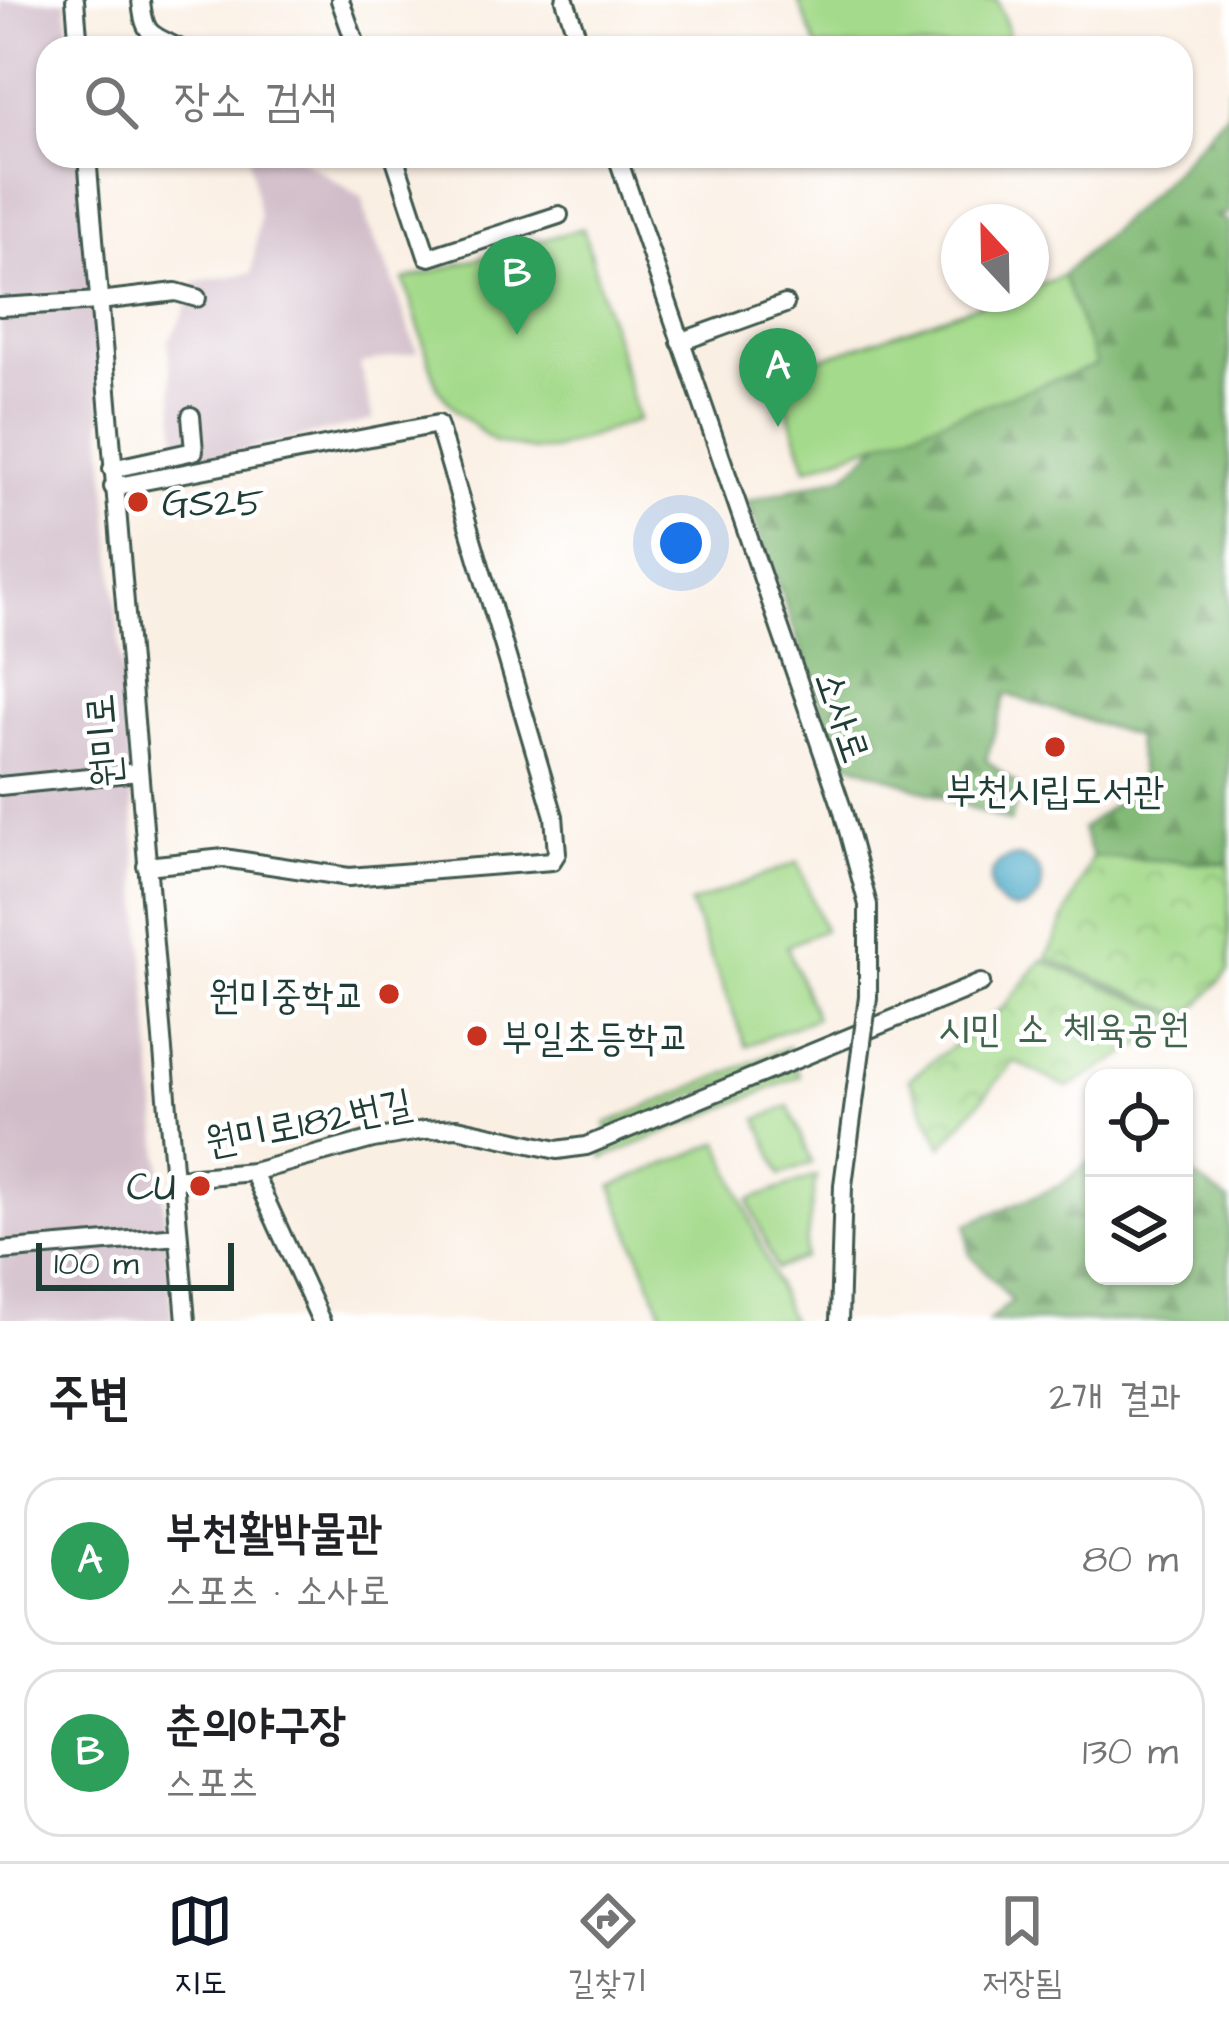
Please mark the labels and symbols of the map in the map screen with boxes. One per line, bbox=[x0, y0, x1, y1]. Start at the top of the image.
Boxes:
north arrow bbox=[941, 204, 1049, 312]
pin: B bbox=[478, 236, 556, 335]
pin: A bbox=[739, 328, 817, 427]
place label: GS25 bbox=[162, 478, 264, 532]
marker: GS25 bbox=[125, 489, 151, 515]
your location bbox=[651, 513, 711, 573]
street label: 소사로 bbox=[800, 664, 882, 770]
street label: 원미로 bbox=[74, 691, 136, 790]
marker: 부천시립도서관 bbox=[1042, 734, 1068, 760]
place label: 부천시립도서관 bbox=[945, 765, 1165, 819]
place label: 원미중학교 bbox=[208, 970, 365, 1024]
marker: 원미중학교 bbox=[376, 981, 402, 1007]
park label: 시민 소 체육공원 bbox=[939, 1003, 1189, 1057]
place label: 부일초등학교 bbox=[501, 1012, 689, 1066]
marker: 부일초등학교 bbox=[464, 1023, 490, 1049]
street label: 원미로182번길 bbox=[201, 1077, 417, 1170]
place label: CU bbox=[126, 1162, 176, 1216]
marker: CU bbox=[187, 1173, 213, 1199]
scale bar bbox=[36, 1237, 234, 1290]

